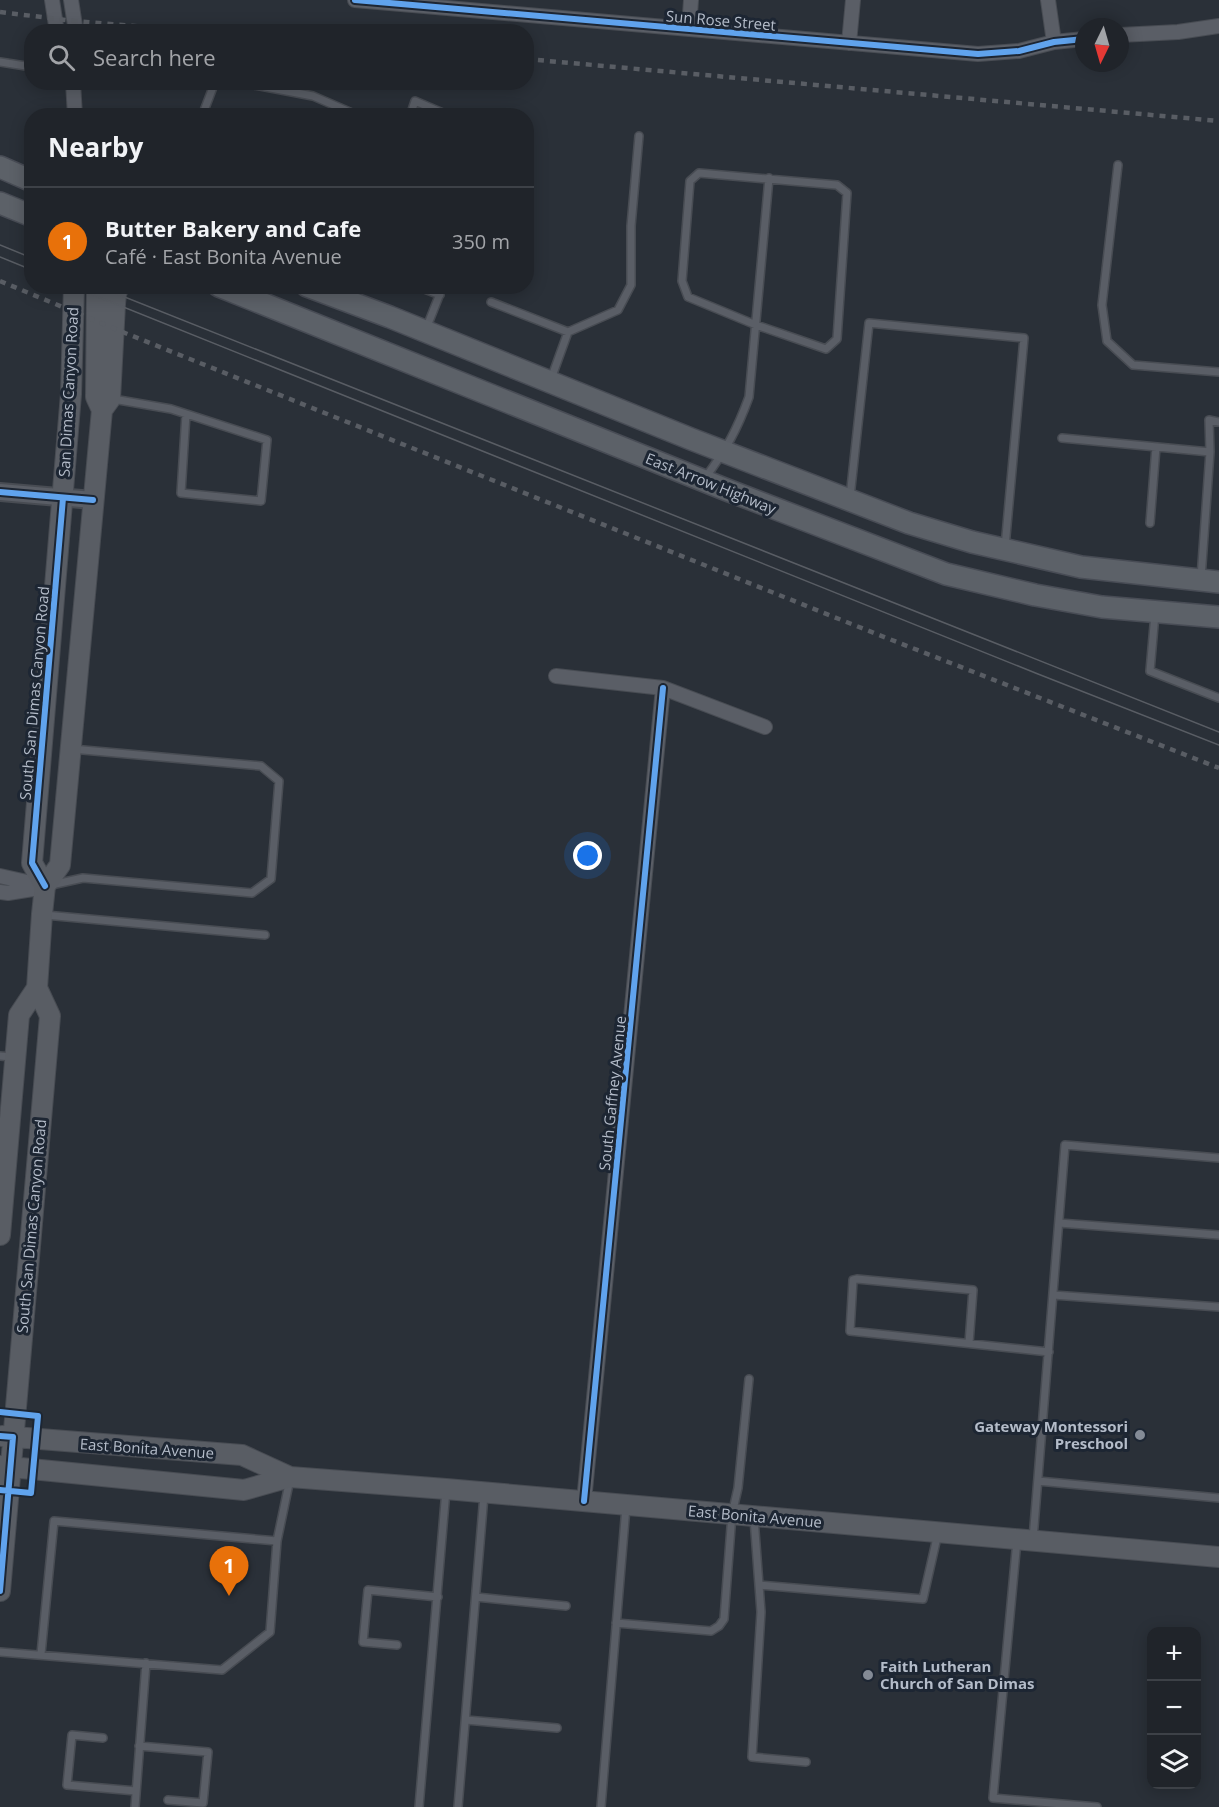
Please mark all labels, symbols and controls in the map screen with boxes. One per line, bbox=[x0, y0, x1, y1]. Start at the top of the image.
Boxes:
street label: Sun Rose Street bbox=[665, 5, 777, 35]
north arrow bbox=[1075, 18, 1129, 72]
search box bbox=[24, 24, 534, 90]
icon: search bbox=[45, 41, 78, 74]
text: Search here bbox=[93, 42, 216, 72]
text: Nearby bbox=[48, 129, 143, 165]
text: Butter Bakery and Cafe bbox=[105, 213, 361, 243]
text: 1 bbox=[62, 228, 73, 255]
text: 350 m bbox=[452, 228, 510, 255]
text: Café · East Bonita Avenue bbox=[105, 243, 342, 270]
street label: San Dimas Canyon Road bbox=[54, 307, 82, 477]
street label: East Arrow Highway bbox=[643, 448, 780, 518]
street label: South San Dimas Canyon Road bbox=[15, 585, 53, 801]
your location bbox=[573, 841, 602, 870]
street label: South Gaffney Avenue bbox=[594, 1015, 630, 1171]
street label: South San Dimas Canyon Road bbox=[12, 1118, 50, 1334]
place label: Gateway Montessori Preschool bbox=[974, 1416, 1128, 1453]
marker: Gateway Montessori Preschool bbox=[1133, 1428, 1147, 1442]
street label: East Bonita Avenue bbox=[79, 1433, 215, 1463]
street label: East Bonita Avenue bbox=[687, 1500, 823, 1532]
pin: 1 bbox=[210, 1546, 248, 1596]
map controls bbox=[1147, 1627, 1201, 1789]
button: + bbox=[1147, 1627, 1201, 1681]
place label: Faith Lutheran Church of San Dimas bbox=[880, 1656, 1035, 1693]
marker: Faith Lutheran Church of San Dimas bbox=[861, 1668, 875, 1682]
button: − bbox=[1147, 1681, 1201, 1735]
button: layers bbox=[1147, 1735, 1201, 1789]

